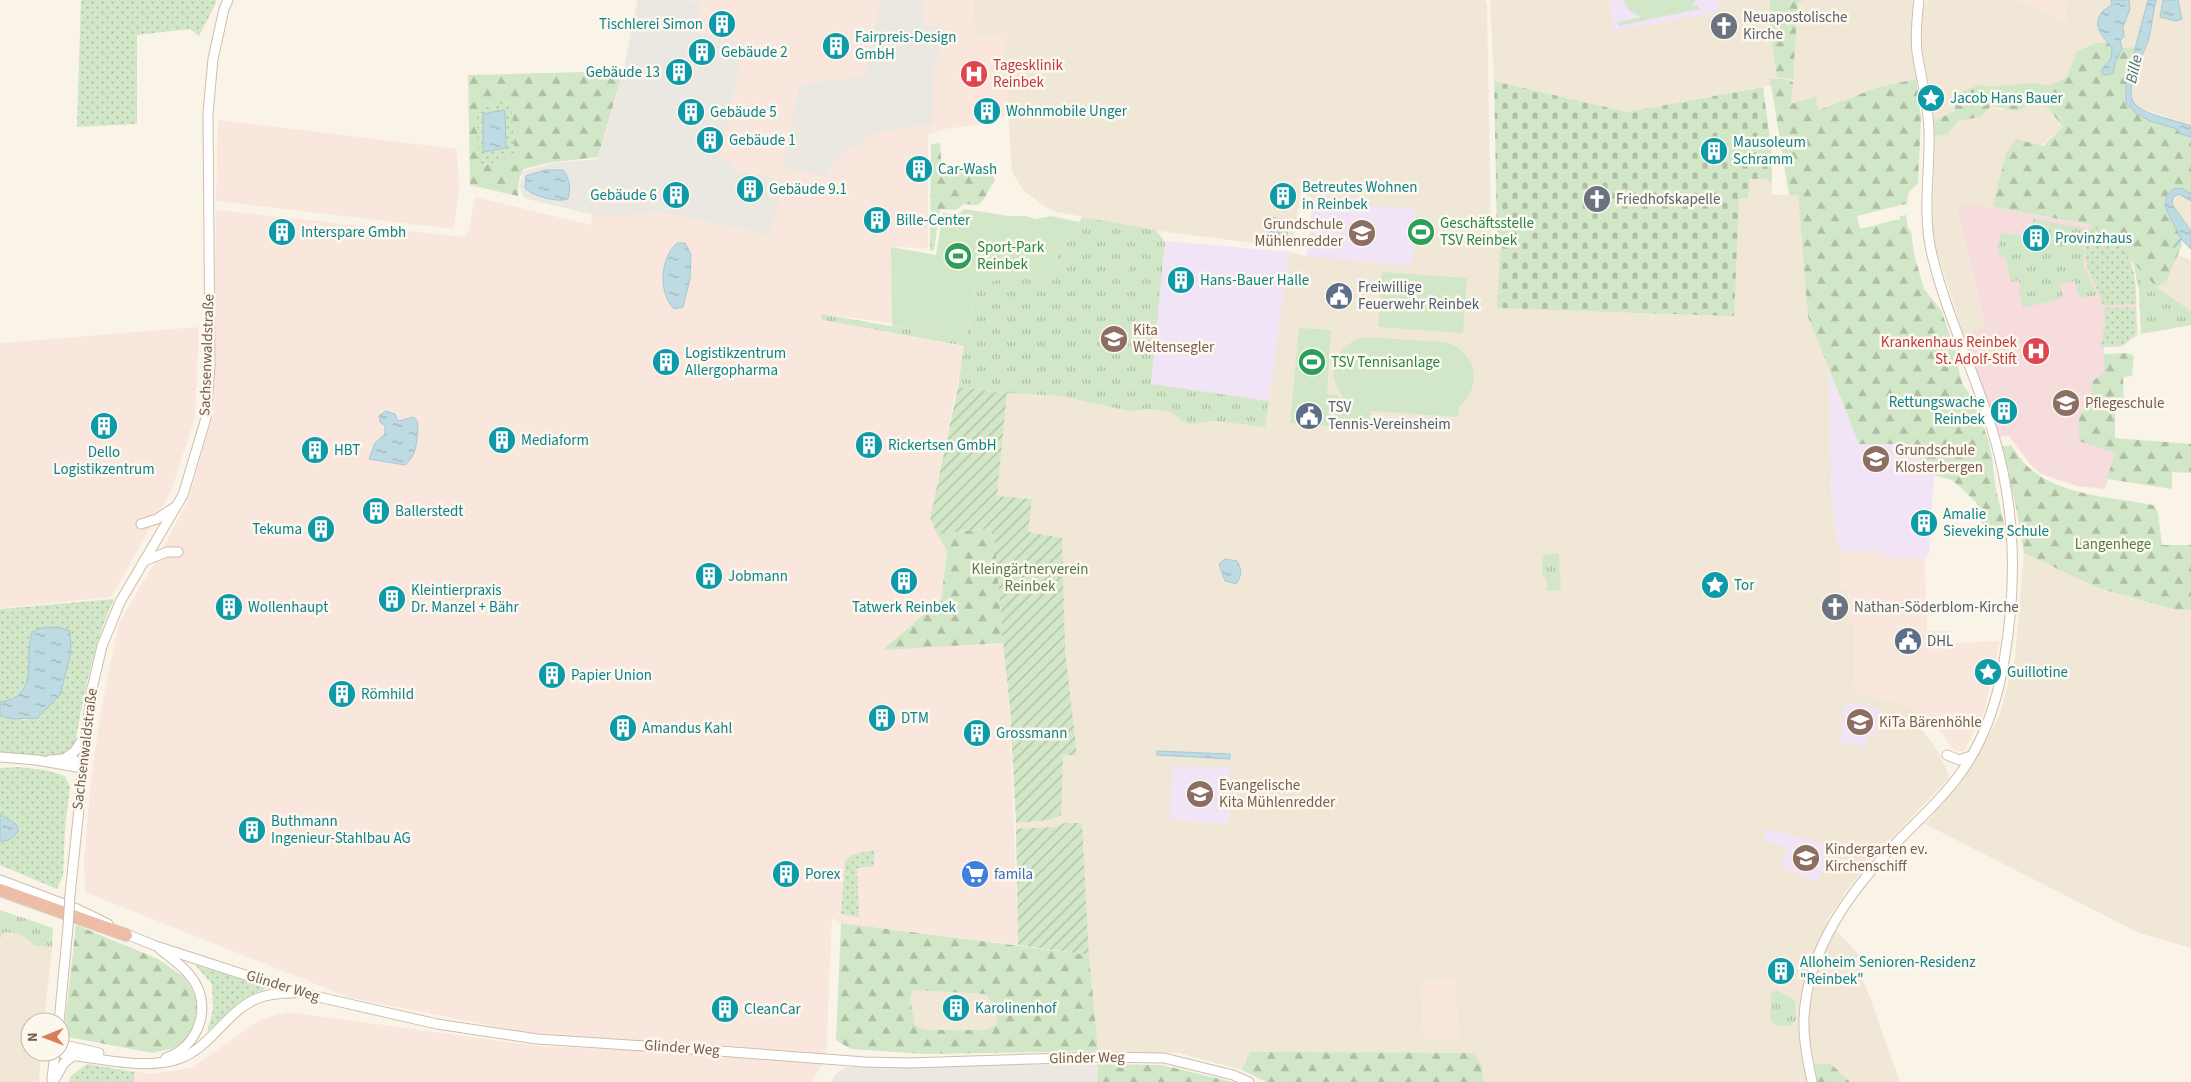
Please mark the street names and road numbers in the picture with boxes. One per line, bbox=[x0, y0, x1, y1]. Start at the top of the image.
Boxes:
street label: Sachsenwaldstraße bbox=[194, 293, 220, 417]
street label: Sachsenwaldstraße bbox=[67, 687, 103, 811]
street label: Glinder Weg bbox=[244, 965, 323, 1007]
street label: Glinder Weg bbox=[644, 1035, 721, 1061]
street label: Glinder Weg bbox=[1049, 1047, 1125, 1069]

